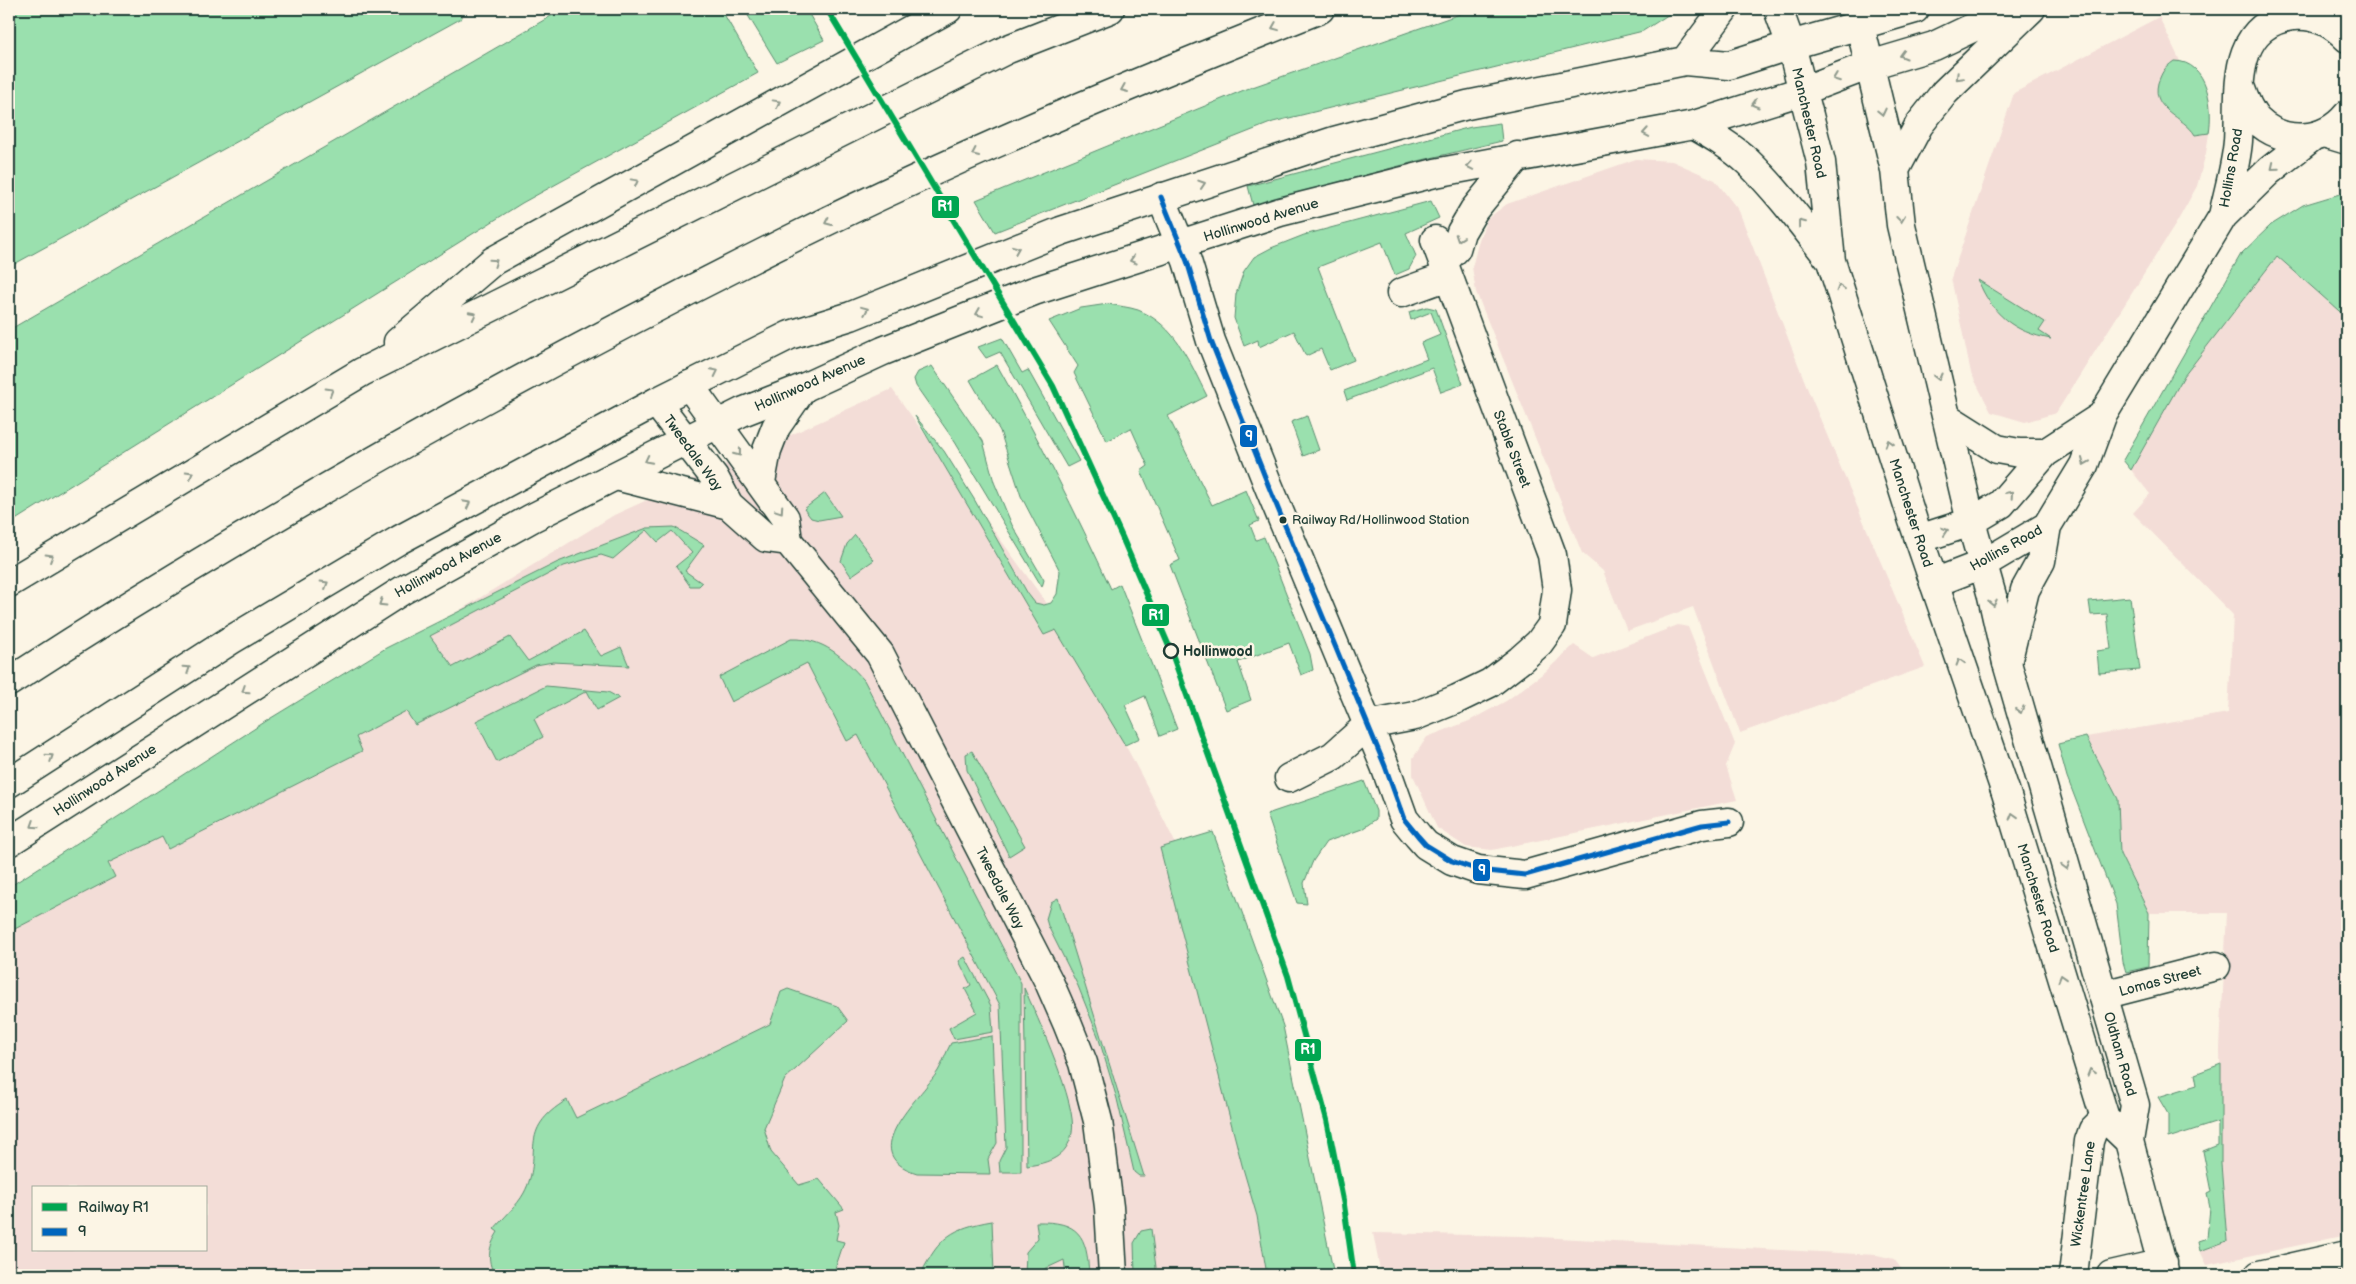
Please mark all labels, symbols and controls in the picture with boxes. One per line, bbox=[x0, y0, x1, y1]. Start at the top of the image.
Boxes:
one-way arrow bbox=[1271, 21, 1279, 31]
one-way arrow bbox=[1899, 50, 1907, 60]
street label: Manchester Road bbox=[1788, 66, 1830, 180]
one-way arrow bbox=[1956, 71, 1965, 80]
one-way arrow bbox=[1832, 72, 1841, 82]
one-way arrow bbox=[1120, 82, 1129, 93]
one-way arrow bbox=[1751, 98, 1760, 108]
one-way arrow bbox=[772, 100, 781, 110]
one-way arrow bbox=[1876, 108, 1886, 116]
street label: Hollins Road bbox=[2216, 127, 2246, 209]
one-way arrow bbox=[1642, 128, 1651, 138]
one-way arrow bbox=[971, 147, 980, 158]
one-way arrow bbox=[1466, 160, 1475, 170]
one-way arrow bbox=[2270, 162, 2279, 171]
one-way arrow bbox=[630, 178, 639, 188]
one-way arrow bbox=[1197, 179, 1206, 189]
street label: Hollinwood Avenue bbox=[1201, 194, 1321, 246]
line badge: R1 bbox=[931, 195, 960, 219]
text: R1 bbox=[937, 198, 953, 215]
one-way arrow bbox=[824, 215, 833, 226]
one-way arrow bbox=[1895, 215, 1906, 223]
one-way arrow bbox=[1798, 220, 1806, 229]
one-way arrow bbox=[1455, 233, 1465, 242]
one-way arrow bbox=[1011, 245, 1020, 255]
one-way arrow bbox=[1129, 255, 1138, 265]
one-way arrow bbox=[488, 259, 497, 268]
one-way arrow bbox=[1836, 284, 1846, 292]
one-way arrow bbox=[860, 306, 869, 317]
one-way arrow bbox=[975, 307, 984, 317]
one-way arrow bbox=[468, 311, 477, 321]
street label: Hollinwood Avenue bbox=[752, 351, 868, 415]
one-way arrow bbox=[710, 368, 719, 378]
one-way arrow bbox=[1932, 372, 1943, 381]
one-way arrow bbox=[324, 387, 333, 397]
street label: Stable Street bbox=[1489, 408, 1535, 491]
street label: Tweedale Way bbox=[660, 412, 727, 495]
line badge: 9 bbox=[1239, 424, 1258, 448]
text: 9 bbox=[1245, 428, 1253, 445]
one-way arrow bbox=[1884, 439, 1894, 447]
one-way arrow bbox=[732, 447, 741, 457]
one-way arrow bbox=[644, 454, 653, 464]
street label: Manchester Road bbox=[1885, 457, 1937, 569]
one-way arrow bbox=[2080, 457, 2091, 466]
one-way arrow bbox=[185, 471, 194, 481]
one-way arrow bbox=[2004, 490, 2013, 499]
one-way arrow bbox=[461, 500, 470, 510]
one-way arrow bbox=[774, 504, 783, 513]
place label: Railway Rd/Hollinwood Station bbox=[1292, 512, 1469, 528]
marker: Railway Rd/Hollinwood Station bbox=[1278, 515, 1288, 525]
street label: Hollins Road bbox=[1967, 521, 2045, 575]
one-way arrow bbox=[1940, 526, 1949, 536]
street label: Hollinwood Avenue bbox=[392, 529, 504, 601]
one-way arrow bbox=[45, 554, 54, 564]
one-way arrow bbox=[320, 581, 329, 591]
one-way arrow bbox=[378, 597, 387, 607]
one-way arrow bbox=[1987, 598, 1998, 607]
line badge: R1 bbox=[1141, 603, 1170, 627]
text: R1 bbox=[1148, 607, 1164, 624]
marker: Hollinwood bbox=[1163, 643, 1179, 659]
place label: Hollinwood bbox=[1183, 643, 1253, 660]
one-way arrow bbox=[1956, 658, 1966, 667]
one-way arrow bbox=[181, 666, 190, 675]
one-way arrow bbox=[241, 684, 250, 694]
one-way arrow bbox=[2015, 706, 2025, 714]
street label: Hollinwood Avenue bbox=[50, 740, 160, 820]
one-way arrow bbox=[44, 753, 53, 763]
one-way arrow bbox=[2008, 812, 2018, 820]
one-way arrow bbox=[31, 819, 40, 829]
street label: Manchester Road bbox=[2013, 841, 2063, 955]
street label: Tweedale Way bbox=[972, 844, 1028, 932]
line badge: 9 bbox=[1472, 858, 1491, 882]
text: 9 bbox=[1478, 862, 1486, 879]
one-way arrow bbox=[2060, 862, 2070, 870]
street label: Lomas Street bbox=[2117, 962, 2203, 1000]
one-way arrow bbox=[2058, 975, 2068, 983]
street label: Oldham Road bbox=[2100, 1010, 2140, 1098]
line badge: R1 bbox=[1294, 1038, 1322, 1062]
text: R1 bbox=[1300, 1041, 1316, 1058]
one-way arrow bbox=[2086, 1068, 2096, 1076]
street label: Wickentree Lane bbox=[2067, 1140, 2099, 1248]
legend bbox=[32, 1186, 208, 1252]
text: Railway R1 bbox=[78, 1198, 149, 1217]
text: 9 bbox=[78, 1222, 87, 1241]

